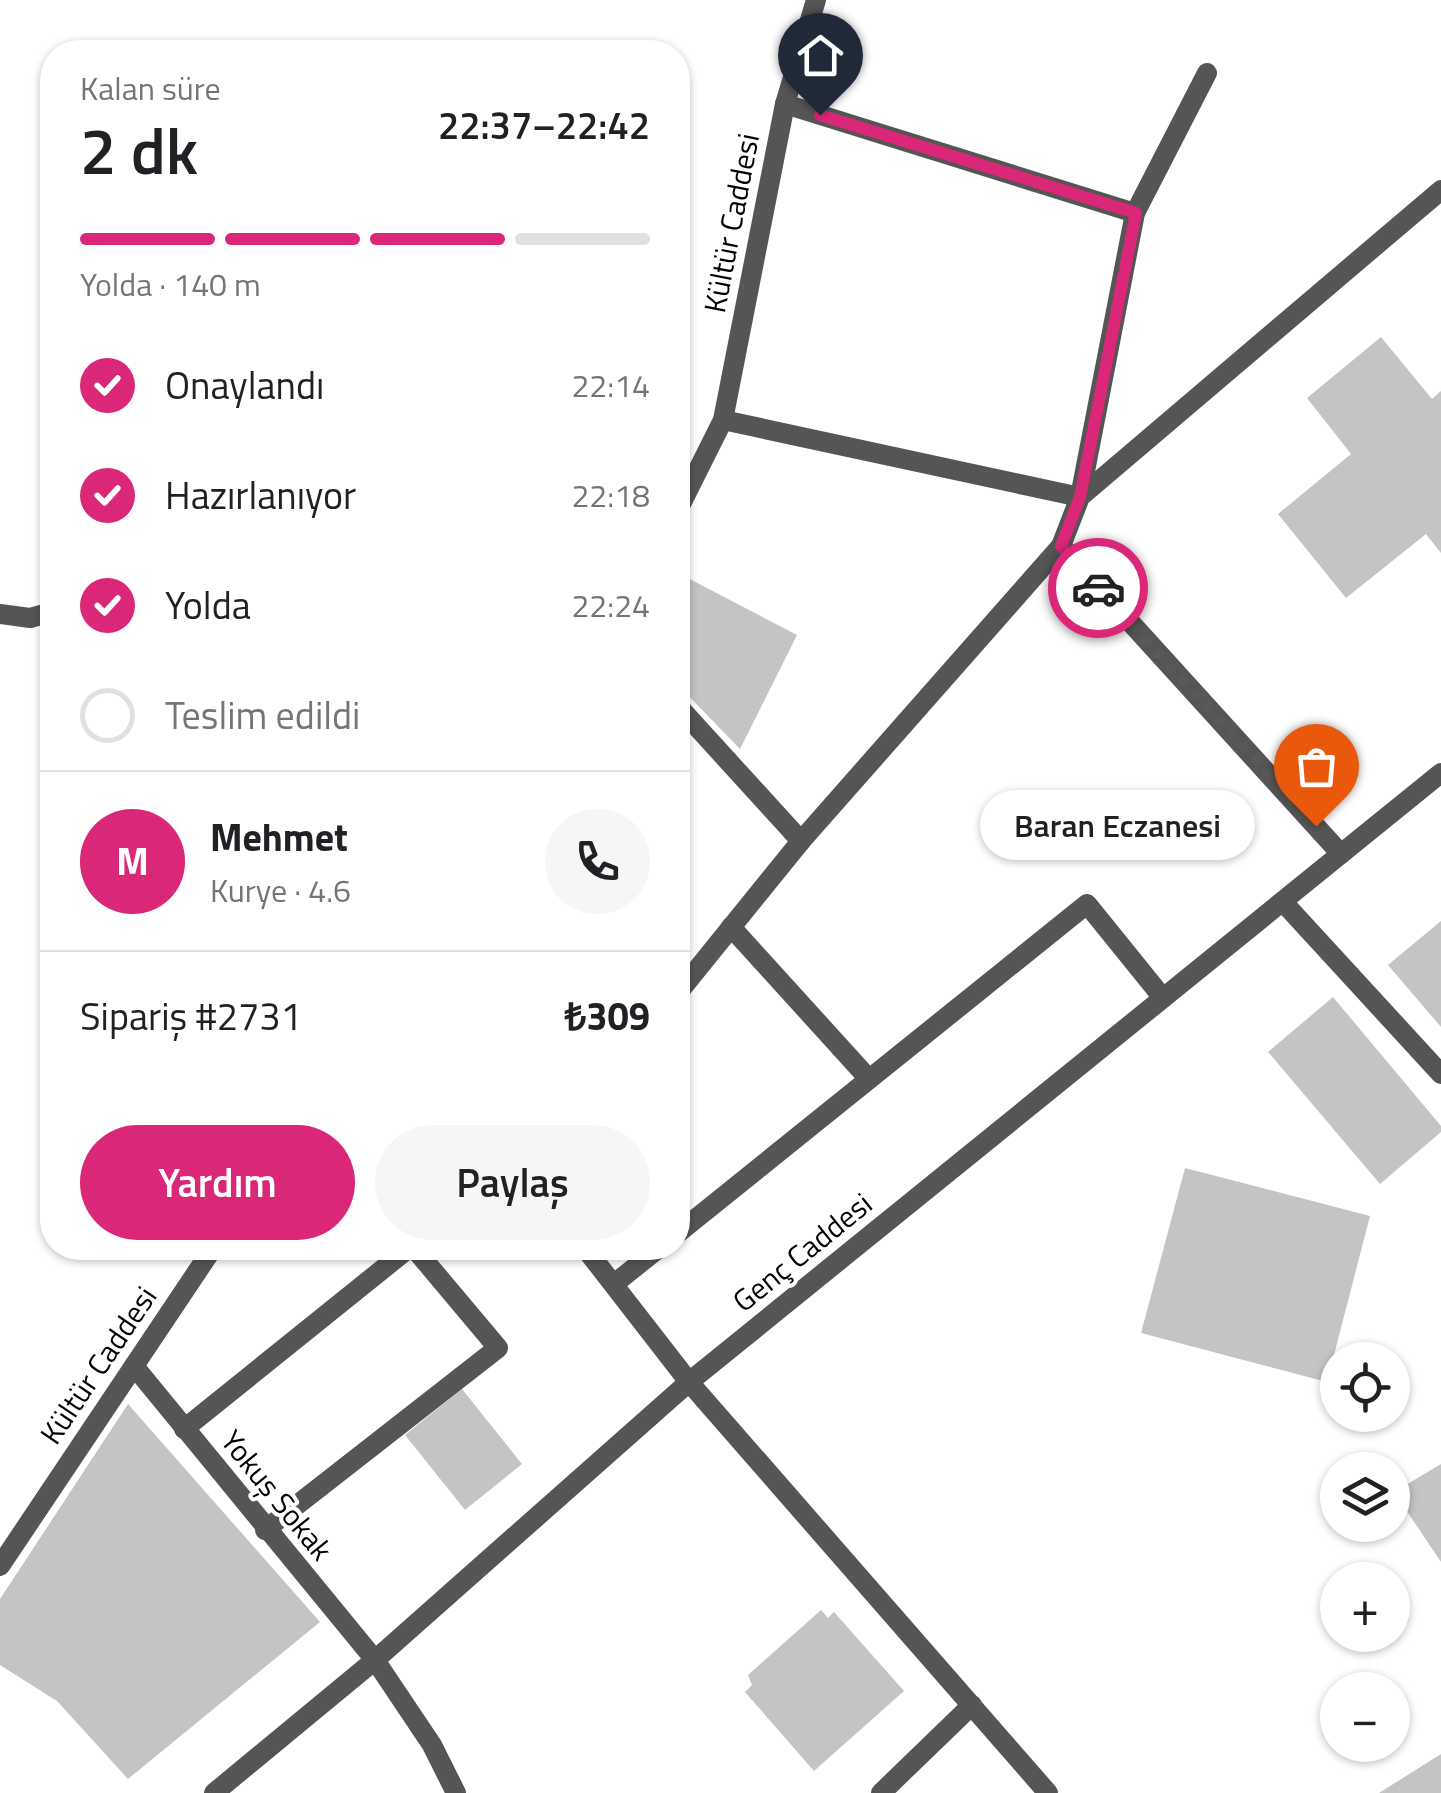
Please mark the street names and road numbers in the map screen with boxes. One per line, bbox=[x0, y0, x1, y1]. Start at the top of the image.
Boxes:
street label: Kültür Caddesi bbox=[691, 129, 771, 317]
street label: Genç Caddesi bbox=[722, 1181, 882, 1323]
street label: Kültür Caddesi bbox=[28, 1277, 168, 1453]
street label: Yokuş Sokak bbox=[210, 1420, 344, 1570]

